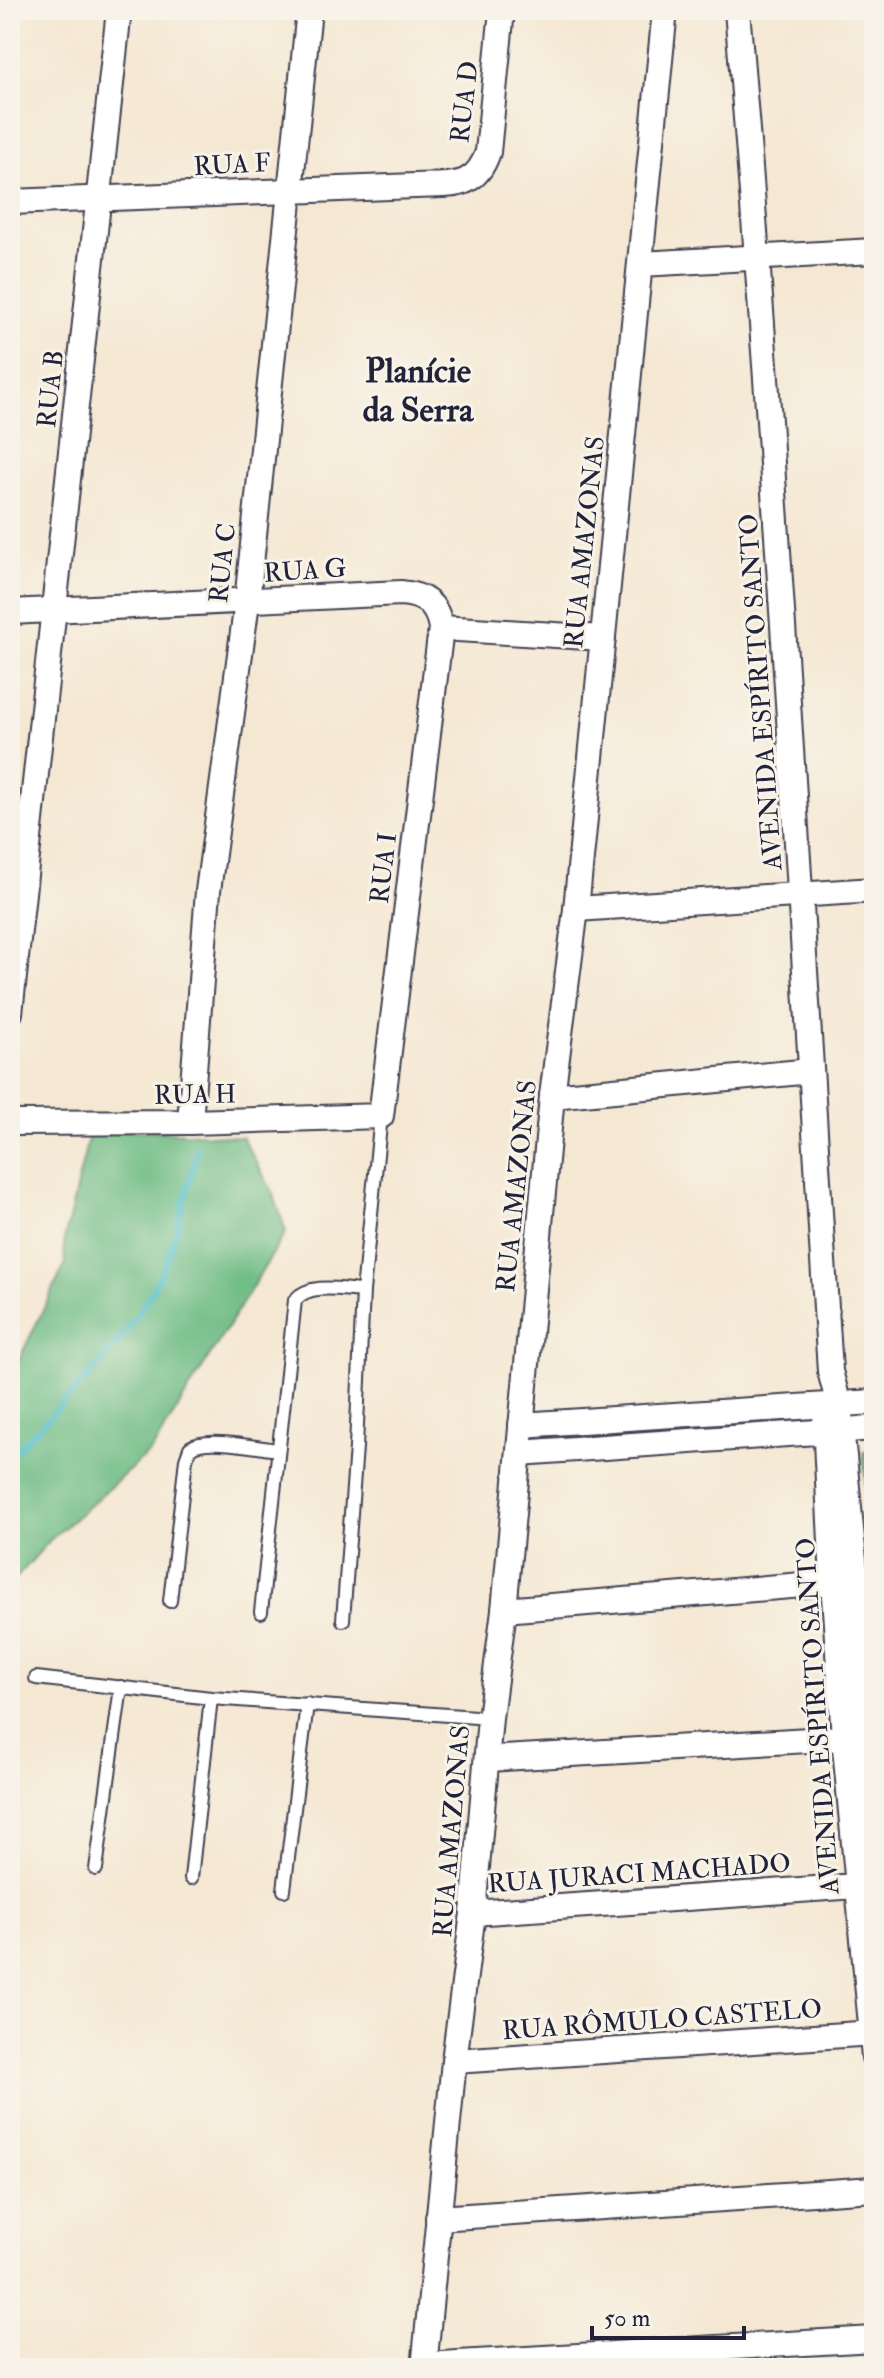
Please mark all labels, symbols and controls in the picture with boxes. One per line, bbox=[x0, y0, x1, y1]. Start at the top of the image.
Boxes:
street label: RUA D bbox=[444, 59, 486, 145]
street label: RUA F bbox=[193, 147, 271, 183]
street label: RUA B bbox=[31, 349, 71, 430]
district label: Planície da Serra bbox=[363, 350, 474, 432]
street label: RUA AMAZONAS bbox=[558, 434, 612, 650]
street label: AVENIDA ESPÍRITO SANTO bbox=[731, 513, 789, 872]
street label: RUA C bbox=[203, 522, 243, 605]
street label: RUA G bbox=[263, 552, 348, 590]
street label: RUA I bbox=[364, 831, 404, 906]
street label: RUA H bbox=[154, 1078, 236, 1112]
street label: RUA AMAZONAS bbox=[490, 1078, 544, 1294]
street label: AVENIDA ESPÍRITO SANTO bbox=[788, 1537, 846, 1896]
street label: RUA AMAZONAS bbox=[427, 1724, 477, 1939]
street label: RUA JURACI MACHADO bbox=[486, 1847, 792, 1901]
street label: RUA RÔMULO CASTELO bbox=[501, 1991, 823, 2047]
scale bar bbox=[592, 2290, 744, 2340]
text: 50 m bbox=[604, 2303, 651, 2334]

